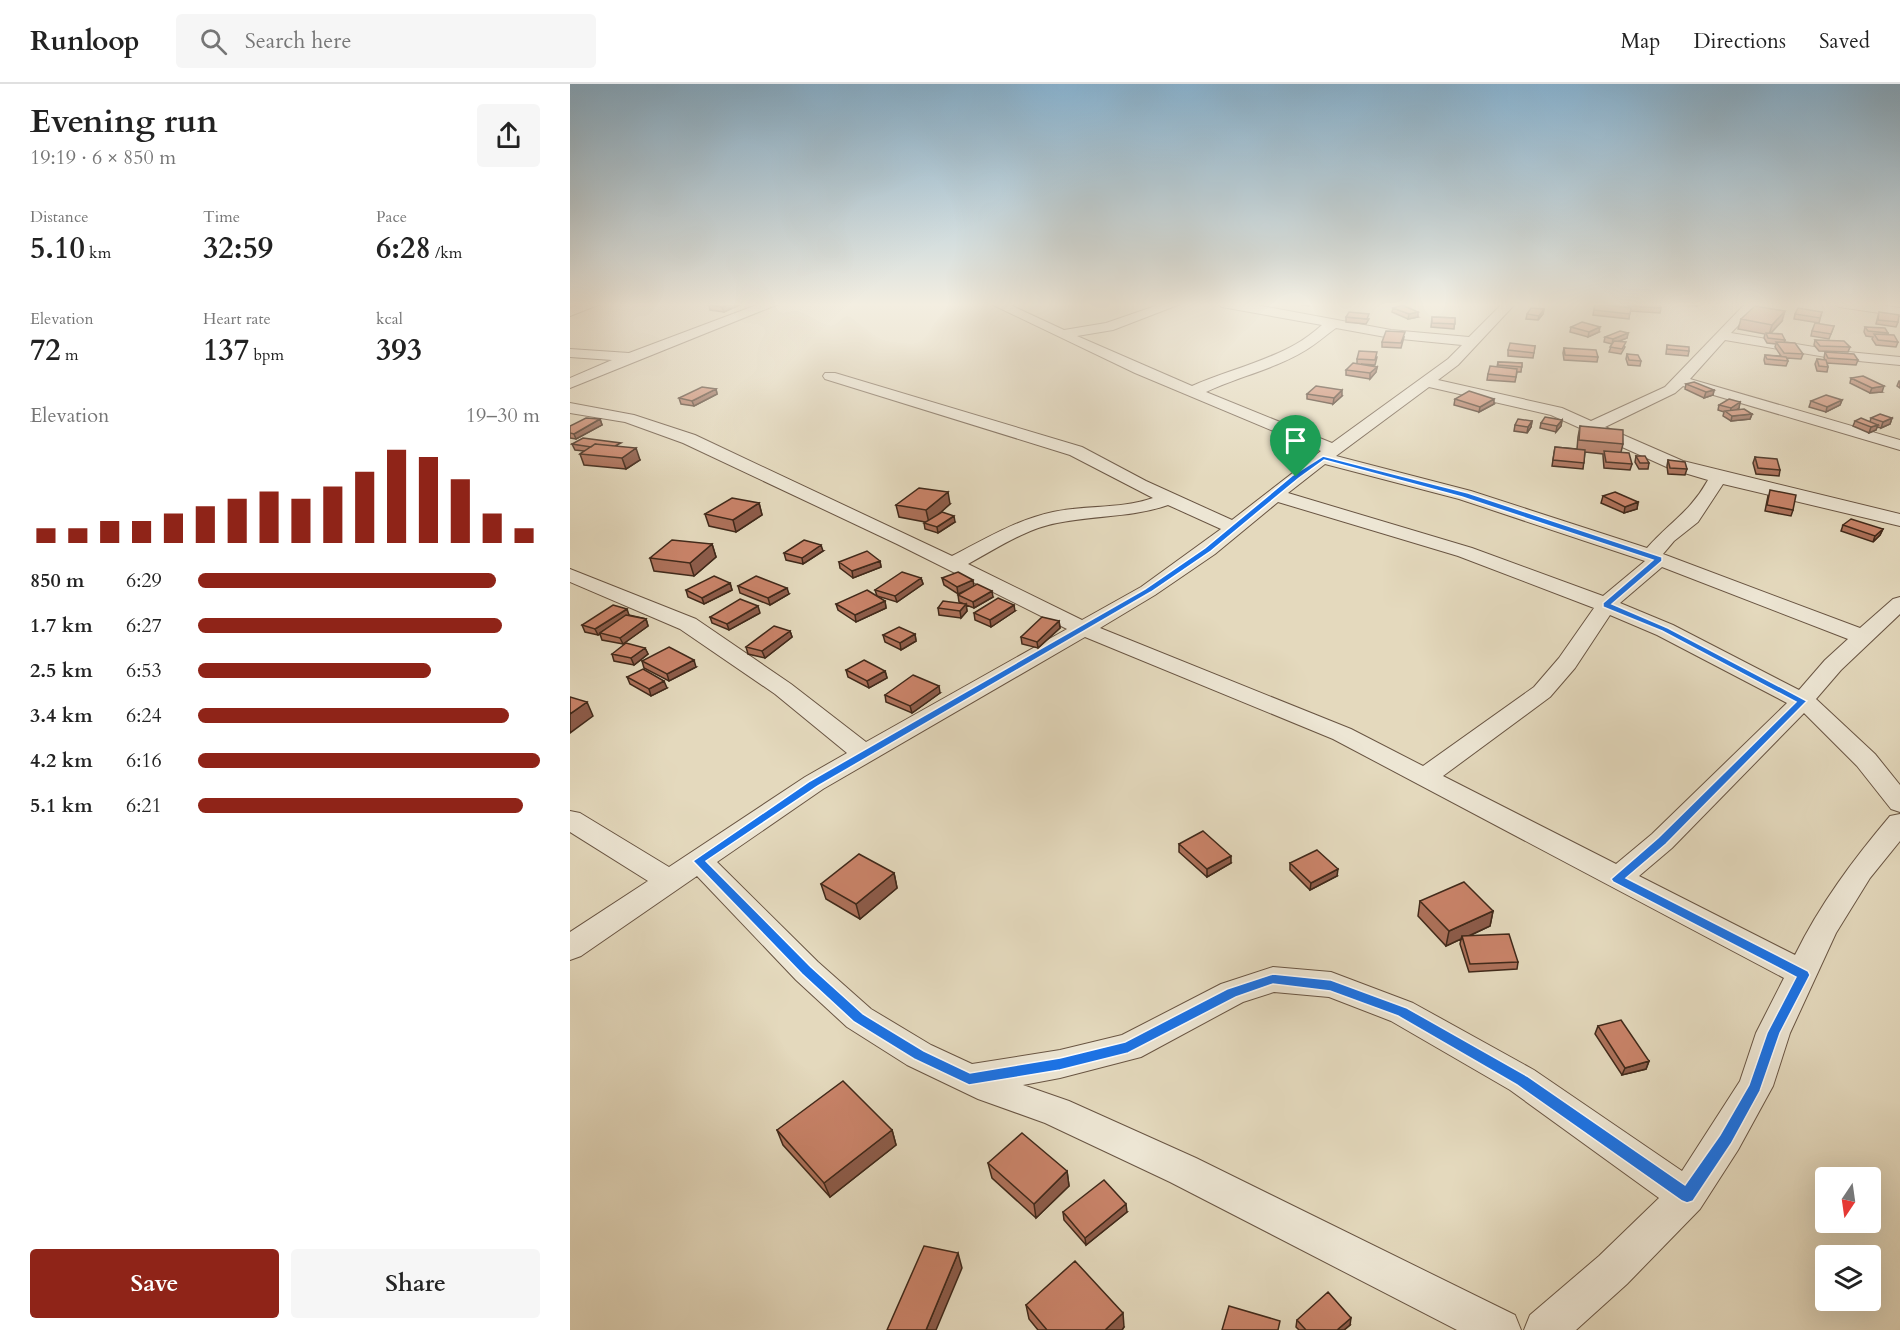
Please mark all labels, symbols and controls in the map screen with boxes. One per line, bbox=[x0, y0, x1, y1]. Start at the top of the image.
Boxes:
search box bbox=[176, 14, 596, 68]
text: Runloop bbox=[30, 22, 140, 60]
icon: search bbox=[197, 25, 230, 58]
text: Search here bbox=[245, 26, 351, 56]
text: Map bbox=[1620, 27, 1660, 56]
text: Directions bbox=[1693, 27, 1786, 56]
text: Saved bbox=[1819, 27, 1870, 56]
text: Evening run bbox=[30, 99, 218, 144]
button: share bbox=[477, 104, 540, 167]
text: 19:19 · 6 × 850 m bbox=[30, 144, 176, 171]
text: Distance bbox=[30, 206, 88, 228]
text: Time bbox=[203, 206, 240, 228]
text: Pace bbox=[376, 206, 407, 228]
text: 5.10 bbox=[30, 228, 85, 269]
text: 32:59 bbox=[203, 228, 273, 269]
text: 6:28 bbox=[376, 228, 431, 269]
text: km bbox=[85, 242, 111, 264]
text: /km bbox=[431, 242, 462, 264]
text: Elevation bbox=[30, 308, 94, 330]
text: Heart rate bbox=[203, 308, 271, 330]
text: kcal bbox=[376, 308, 403, 330]
text: 72 bbox=[30, 330, 61, 371]
text: 137 bbox=[203, 330, 249, 371]
text: 393 bbox=[376, 330, 422, 371]
text: m bbox=[61, 344, 79, 366]
text: bpm bbox=[249, 344, 284, 366]
text: Elevation bbox=[30, 402, 109, 429]
text: 19–30 m bbox=[466, 402, 540, 429]
pin bbox=[1270, 415, 1321, 477]
icon: arrive bbox=[1279, 424, 1312, 457]
text: 850 m bbox=[30, 567, 85, 594]
text: 6:29 bbox=[126, 567, 162, 594]
text: 1.7 km bbox=[30, 612, 93, 639]
text: 6:27 bbox=[126, 612, 162, 639]
text: 2.5 km bbox=[30, 657, 93, 684]
text: 6:53 bbox=[126, 657, 162, 684]
text: 3.4 km bbox=[30, 702, 93, 729]
text: 6:24 bbox=[126, 702, 162, 729]
text: 4.2 km bbox=[30, 747, 93, 774]
text: 6:16 bbox=[126, 747, 162, 774]
text: 5.1 km bbox=[30, 792, 93, 819]
text: 6:21 bbox=[126, 792, 162, 819]
north arrow bbox=[1815, 1167, 1881, 1233]
map controls bbox=[1815, 1167, 1881, 1311]
button: layers bbox=[1815, 1245, 1881, 1311]
button: Save bbox=[30, 1249, 279, 1318]
button: Share bbox=[291, 1249, 540, 1318]

